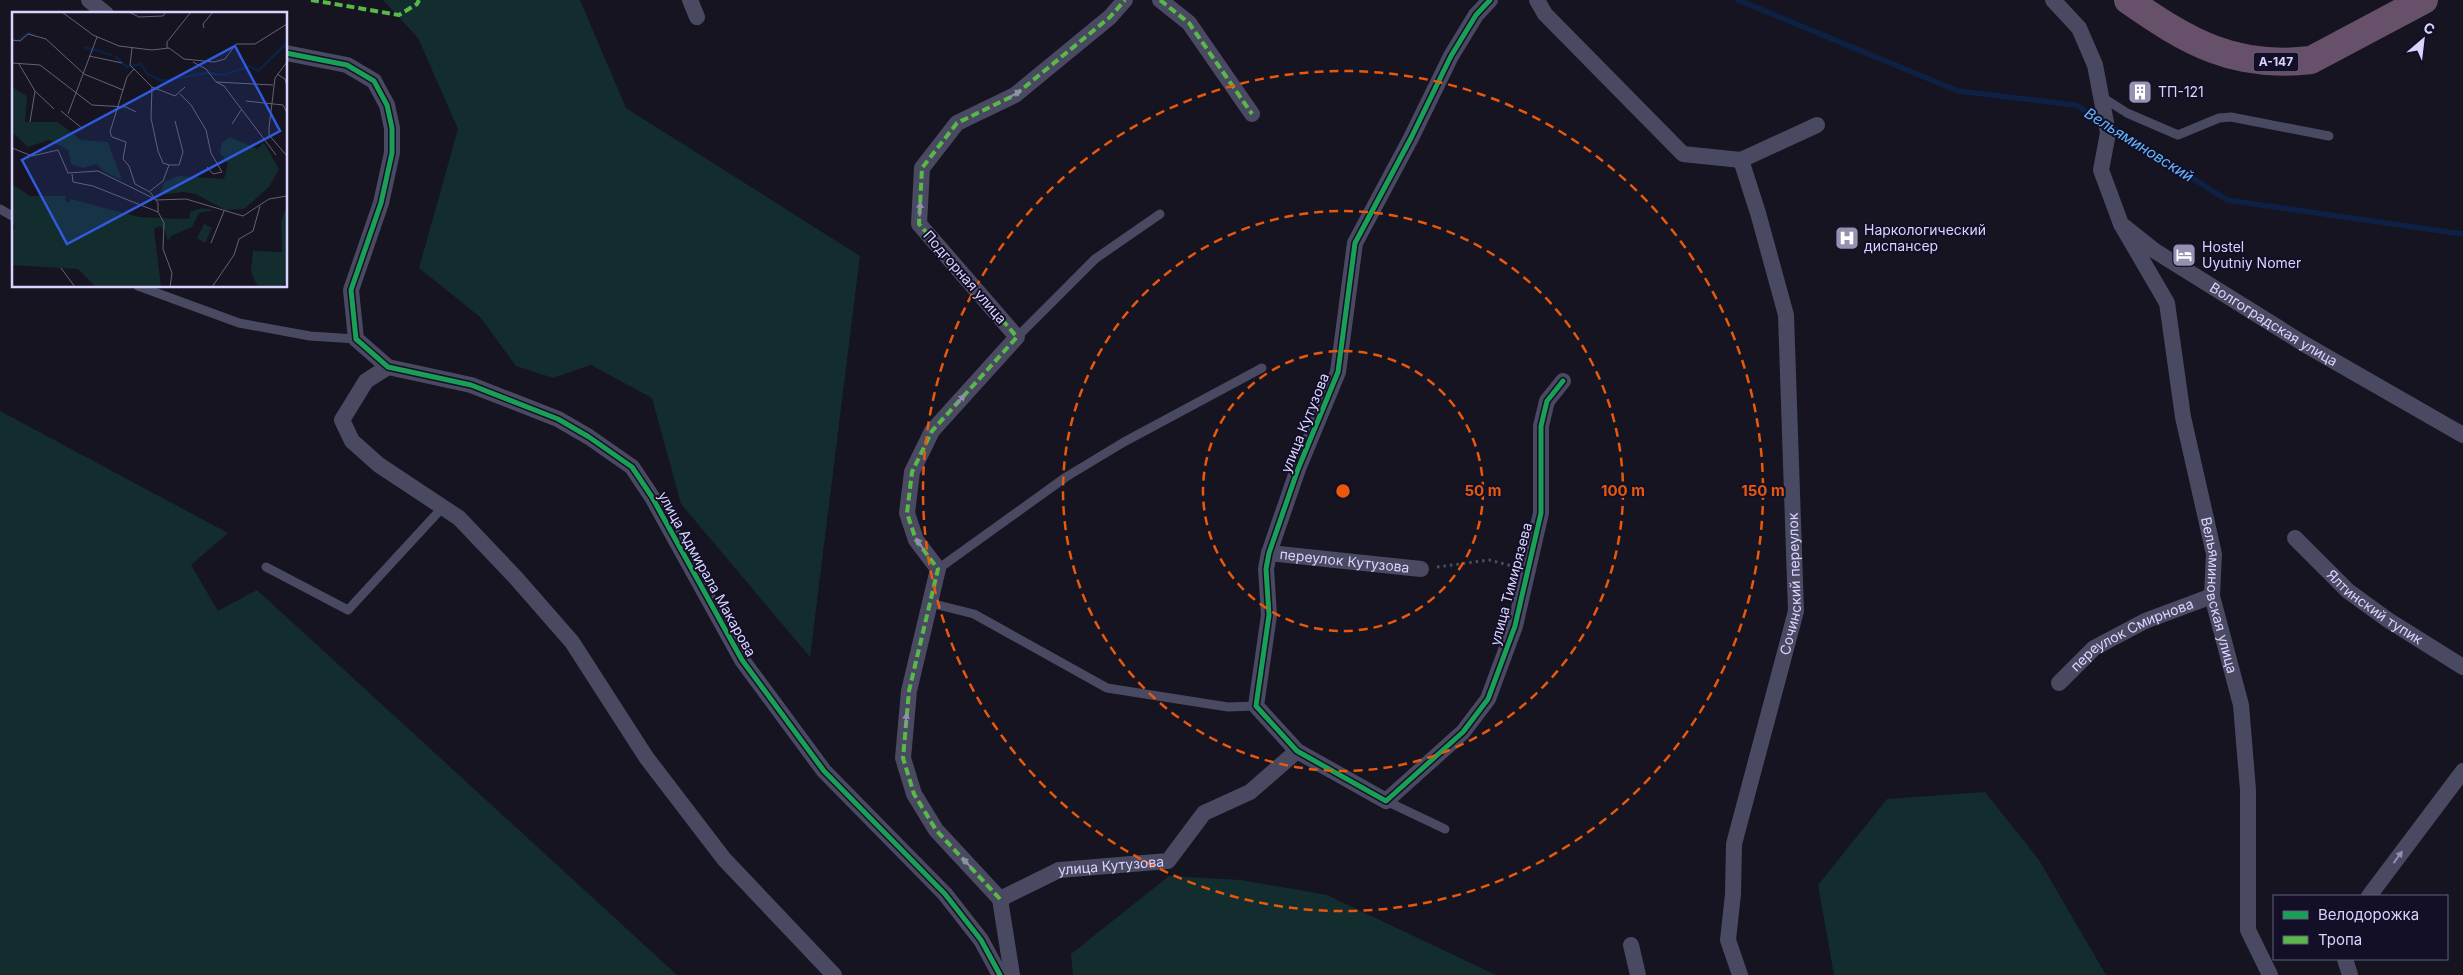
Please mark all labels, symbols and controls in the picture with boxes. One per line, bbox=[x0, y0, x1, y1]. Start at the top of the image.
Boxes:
inset map bbox=[12, 12, 288, 288]
north arrow bbox=[2398, 15, 2448, 65]
text: С bbox=[2421, 18, 2438, 38]
road number: А-147 bbox=[2254, 52, 2298, 72]
building icon: ТП-121 bbox=[2127, 79, 2153, 105]
place label: ТП-121 bbox=[2158, 83, 2204, 100]
one-way arrow bbox=[1008, 90, 1022, 99]
water label: Вельяминовский bbox=[2081, 103, 2197, 186]
one-way arrow bbox=[916, 200, 924, 216]
place label: Наркологический диспансер bbox=[1864, 221, 1986, 254]
hospital icon: Наркологический диспансер bbox=[1834, 225, 1860, 251]
street label: Подгорная улица bbox=[920, 227, 1011, 327]
place label: Hostel Uyutniy Nomer bbox=[2202, 238, 2301, 271]
hotel icon: Hostel Uyutniy Nomer bbox=[2171, 242, 2197, 268]
street label: Волгоградская улица bbox=[2207, 278, 2341, 369]
street label: улица Кутузова bbox=[1277, 370, 1332, 475]
one-way arrow bbox=[954, 394, 966, 406]
text: 50 m bbox=[1465, 481, 1501, 500]
text: 100 m bbox=[1601, 481, 1645, 500]
text: 150 m bbox=[1741, 481, 1785, 500]
centre of rings bbox=[1334, 482, 1352, 500]
street label: улица Адмирала Макарова bbox=[655, 488, 760, 659]
street label: Сочинский переулок bbox=[1776, 512, 1804, 657]
street label: Вельяминовская улица bbox=[2198, 515, 2241, 675]
street label: улица Тимирязева bbox=[1486, 521, 1535, 647]
one-way arrow bbox=[915, 537, 925, 550]
street label: переулок Кутузова bbox=[1279, 545, 1410, 576]
street label: Ялтинский тупик bbox=[2324, 566, 2426, 648]
street label: переулок Смирнова bbox=[2067, 595, 2196, 675]
one-way arrow bbox=[903, 712, 911, 728]
one-way arrow bbox=[2392, 851, 2403, 864]
street label: улица Кутузова bbox=[1057, 852, 1165, 878]
one-way arrow bbox=[961, 857, 973, 869]
legend bbox=[2273, 895, 2448, 960]
text: Велодорожка bbox=[2318, 905, 2419, 924]
text: Тропа bbox=[2318, 930, 2362, 949]

